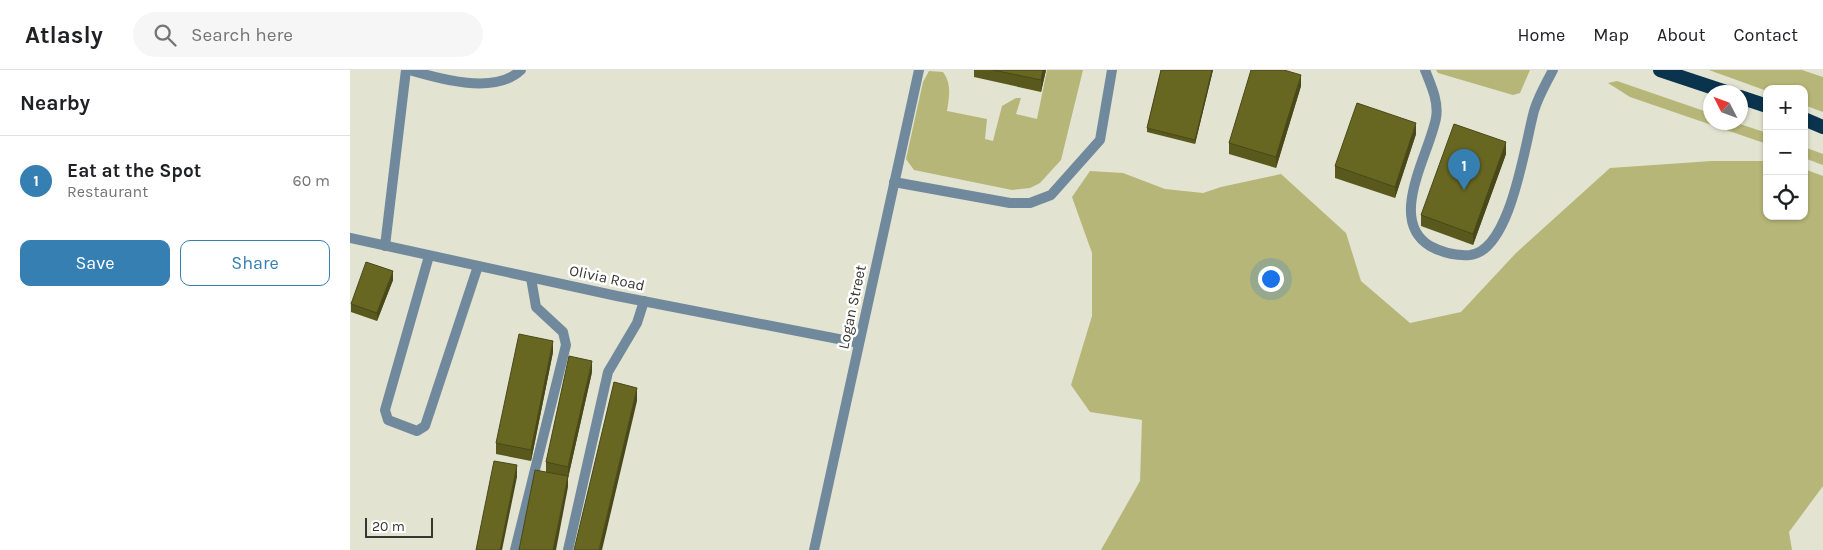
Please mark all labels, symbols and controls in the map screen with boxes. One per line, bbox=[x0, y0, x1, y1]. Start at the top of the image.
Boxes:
search box bbox=[133, 12, 483, 57]
text: Atlasly bbox=[25, 21, 103, 49]
icon: search bbox=[151, 21, 179, 49]
text: Search here bbox=[191, 24, 293, 46]
text: Home bbox=[1517, 24, 1565, 46]
text: Map bbox=[1593, 24, 1629, 46]
text: About bbox=[1657, 24, 1706, 46]
text: Contact bbox=[1734, 24, 1798, 46]
north arrow bbox=[1703, 85, 1748, 130]
map controls bbox=[1763, 85, 1808, 220]
button: + bbox=[1763, 85, 1808, 130]
text: Nearby bbox=[20, 91, 90, 115]
button: − bbox=[1763, 130, 1808, 175]
pin: 1 bbox=[1448, 149, 1480, 190]
text: Eat at the Spot bbox=[67, 160, 201, 182]
text: 1 bbox=[33, 171, 39, 190]
text: 60 m bbox=[293, 171, 330, 190]
button: locate bbox=[1763, 175, 1808, 220]
text: Restaurant bbox=[67, 182, 148, 201]
button: Save bbox=[20, 240, 170, 286]
button: Share bbox=[180, 240, 330, 286]
street label: Olivia Road bbox=[568, 261, 646, 295]
street label: Logan Street bbox=[834, 263, 870, 351]
your location bbox=[1258, 266, 1284, 292]
scale bar bbox=[365, 515, 432, 538]
text: 20 m bbox=[372, 518, 405, 535]

